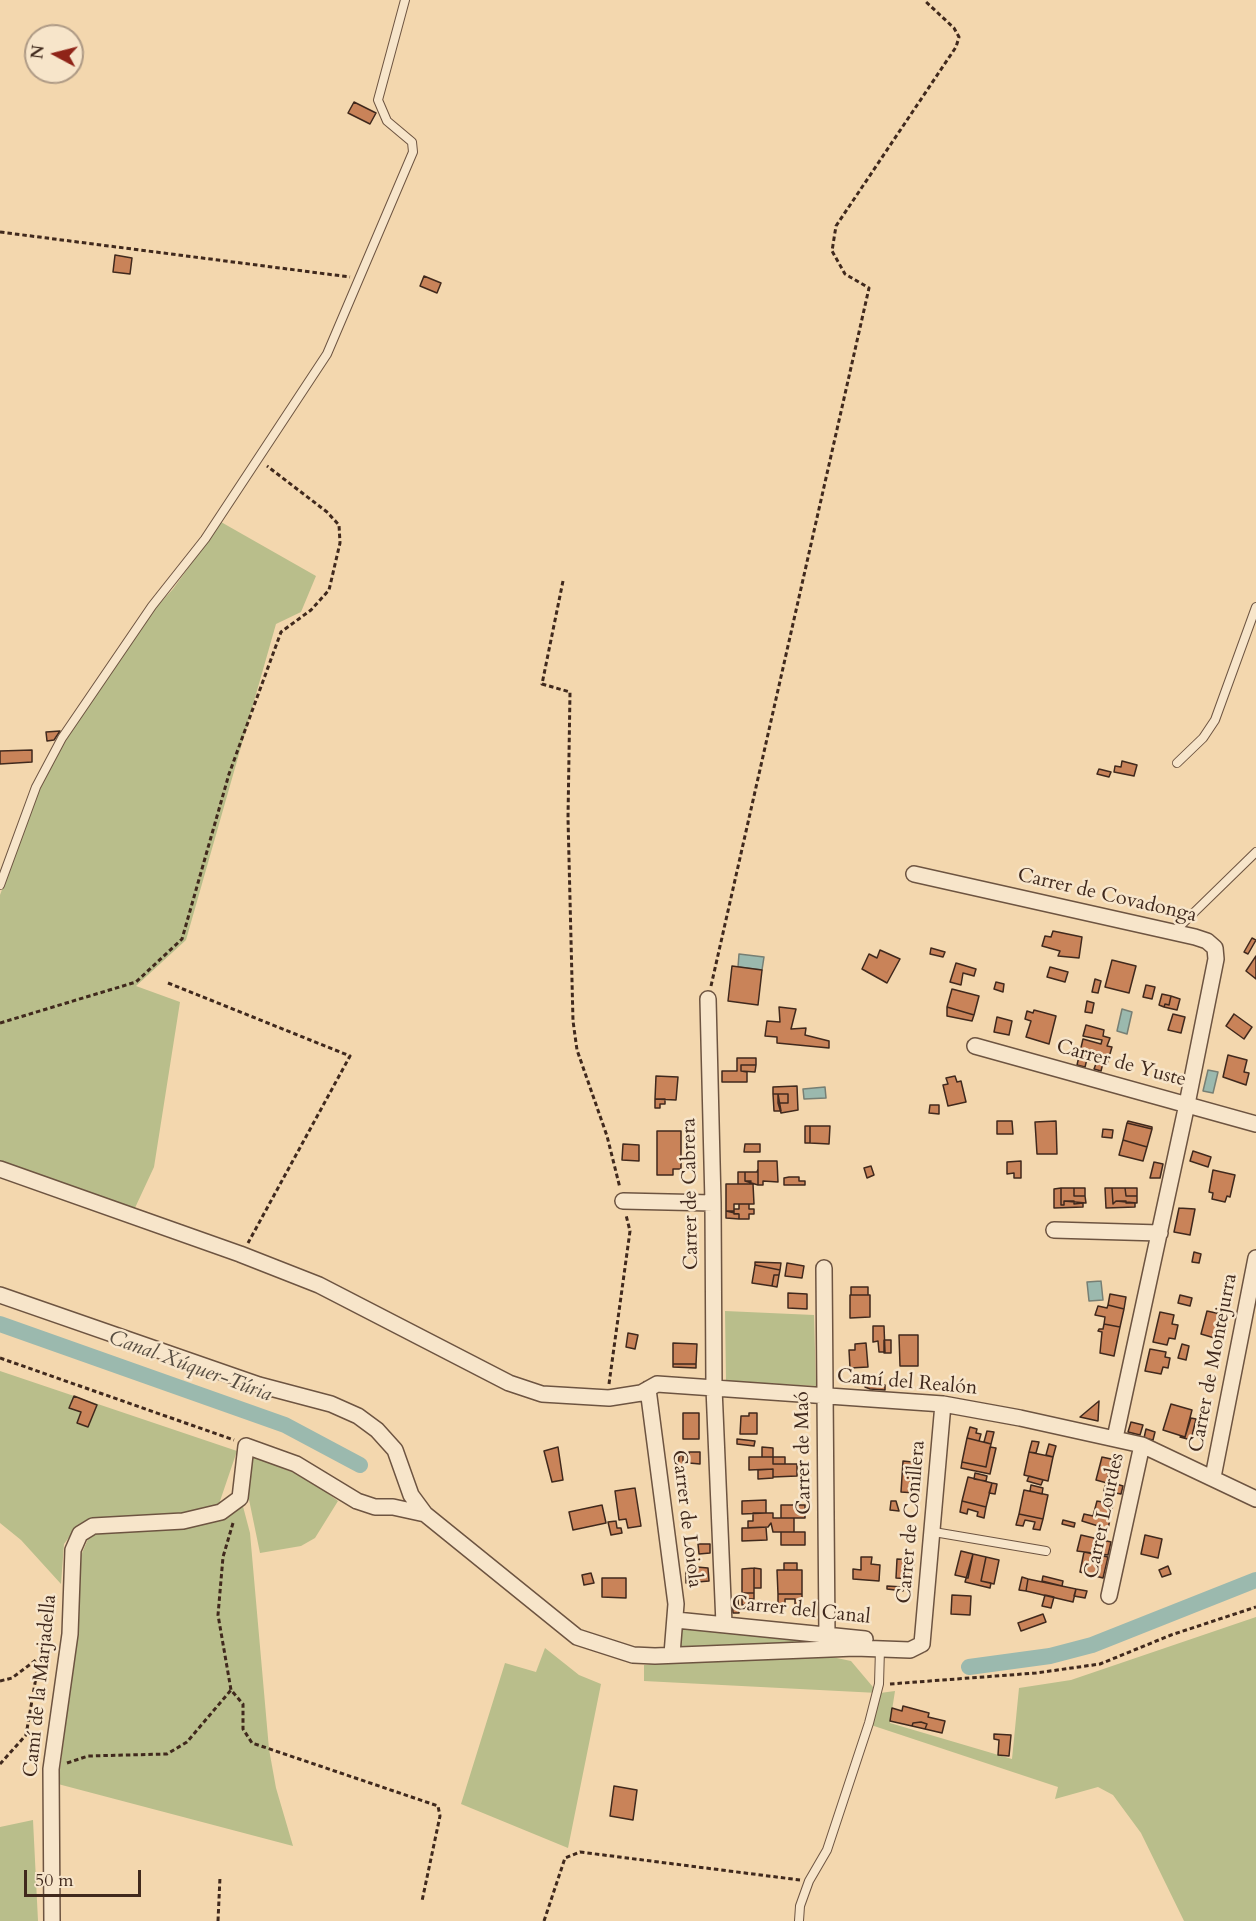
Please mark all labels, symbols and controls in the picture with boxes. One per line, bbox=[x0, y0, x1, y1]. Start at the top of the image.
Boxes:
north arrow bbox=[24, 24, 84, 84]
text: N bbox=[26, 44, 50, 60]
street label: Carrer de Covadonga bbox=[1015, 864, 1199, 928]
street label: Carrer de Yuste bbox=[1053, 1035, 1189, 1093]
street label: Carrer de Cabrera bbox=[678, 1118, 704, 1270]
street label: Carrer de Montejurra bbox=[1185, 1272, 1243, 1454]
water label: Canal Xúquer-Túria bbox=[105, 1326, 275, 1408]
street label: Camí del Realón bbox=[836, 1365, 978, 1401]
street label: Carrer de Maó bbox=[791, 1391, 817, 1515]
street label: Carrer de Conillera bbox=[893, 1439, 931, 1605]
street label: Carrer de Loiola bbox=[666, 1449, 706, 1589]
street label: Carrer Lourdes bbox=[1080, 1451, 1130, 1581]
street label: Carrer del Canal bbox=[730, 1592, 872, 1630]
street label: Camí de la Marjadella bbox=[19, 1593, 63, 1779]
scale bar bbox=[27, 1858, 144, 1896]
text: 50 m bbox=[35, 1868, 74, 1893]

